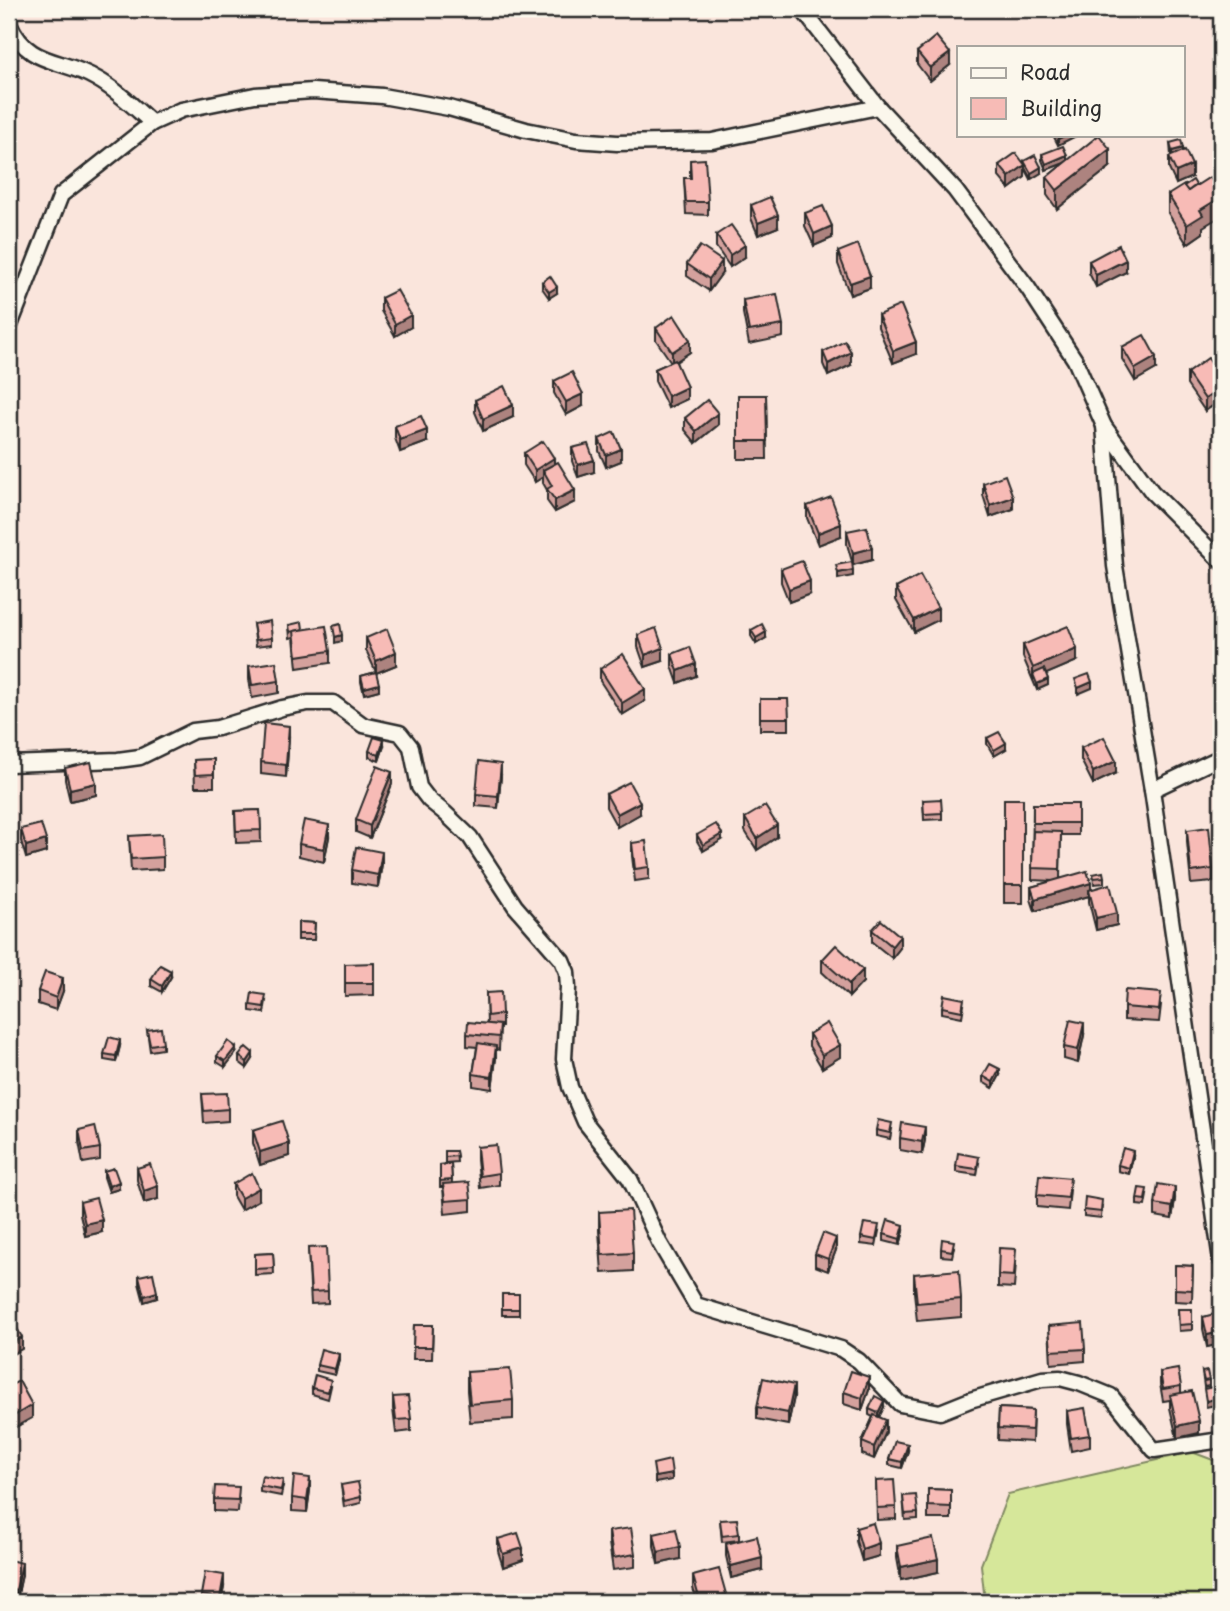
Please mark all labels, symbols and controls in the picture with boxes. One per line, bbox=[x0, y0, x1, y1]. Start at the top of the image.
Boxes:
legend bbox=[957, 46, 1184, 136]
text: Road bbox=[1020, 55, 1071, 87]
text: Building bbox=[1020, 91, 1102, 123]

